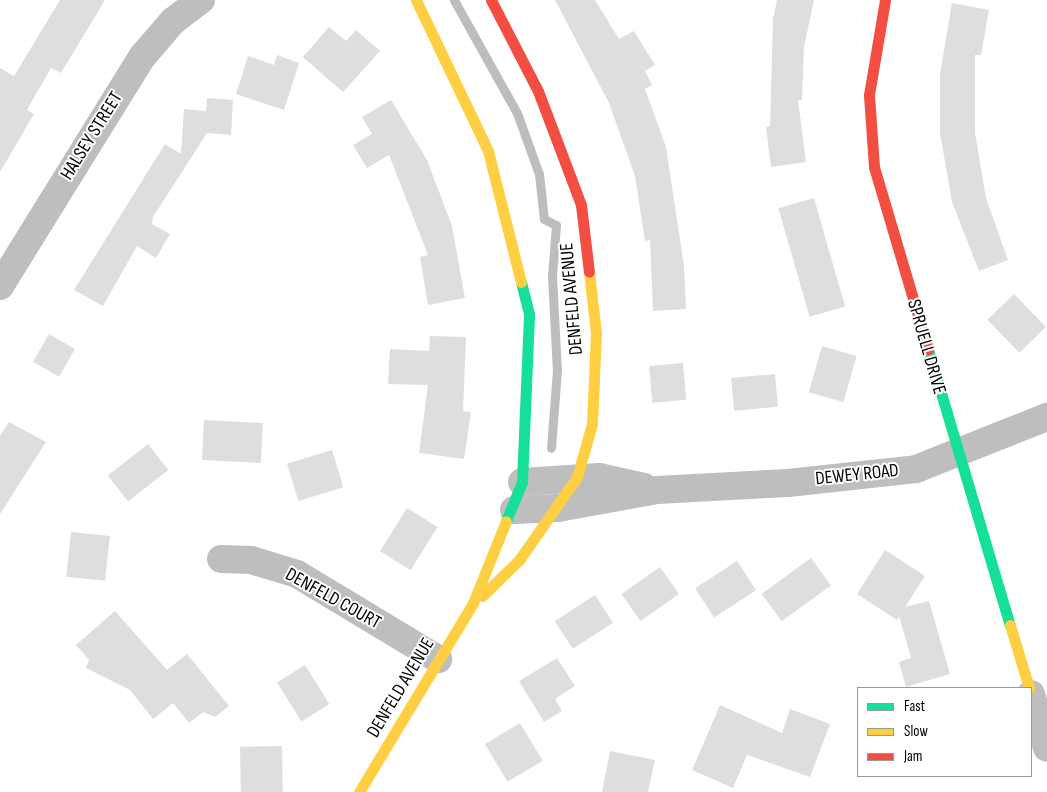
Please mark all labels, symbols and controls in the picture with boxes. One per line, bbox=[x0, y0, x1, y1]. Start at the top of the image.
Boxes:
street label: HALSEY STREET bbox=[56, 88, 128, 184]
street label: DENFELD AVENUE bbox=[556, 242, 588, 356]
street label: SPRUELL DRIVE bbox=[902, 297, 950, 397]
street label: DEWEY ROAD bbox=[814, 459, 900, 491]
street label: DENFELD COURT bbox=[281, 563, 385, 635]
street label: DENFELD AVENUE bbox=[362, 634, 440, 742]
legend bbox=[857, 687, 1032, 777]
text: Fast bbox=[904, 697, 925, 716]
text: Slow bbox=[904, 722, 928, 741]
text: Jam bbox=[904, 747, 922, 766]

